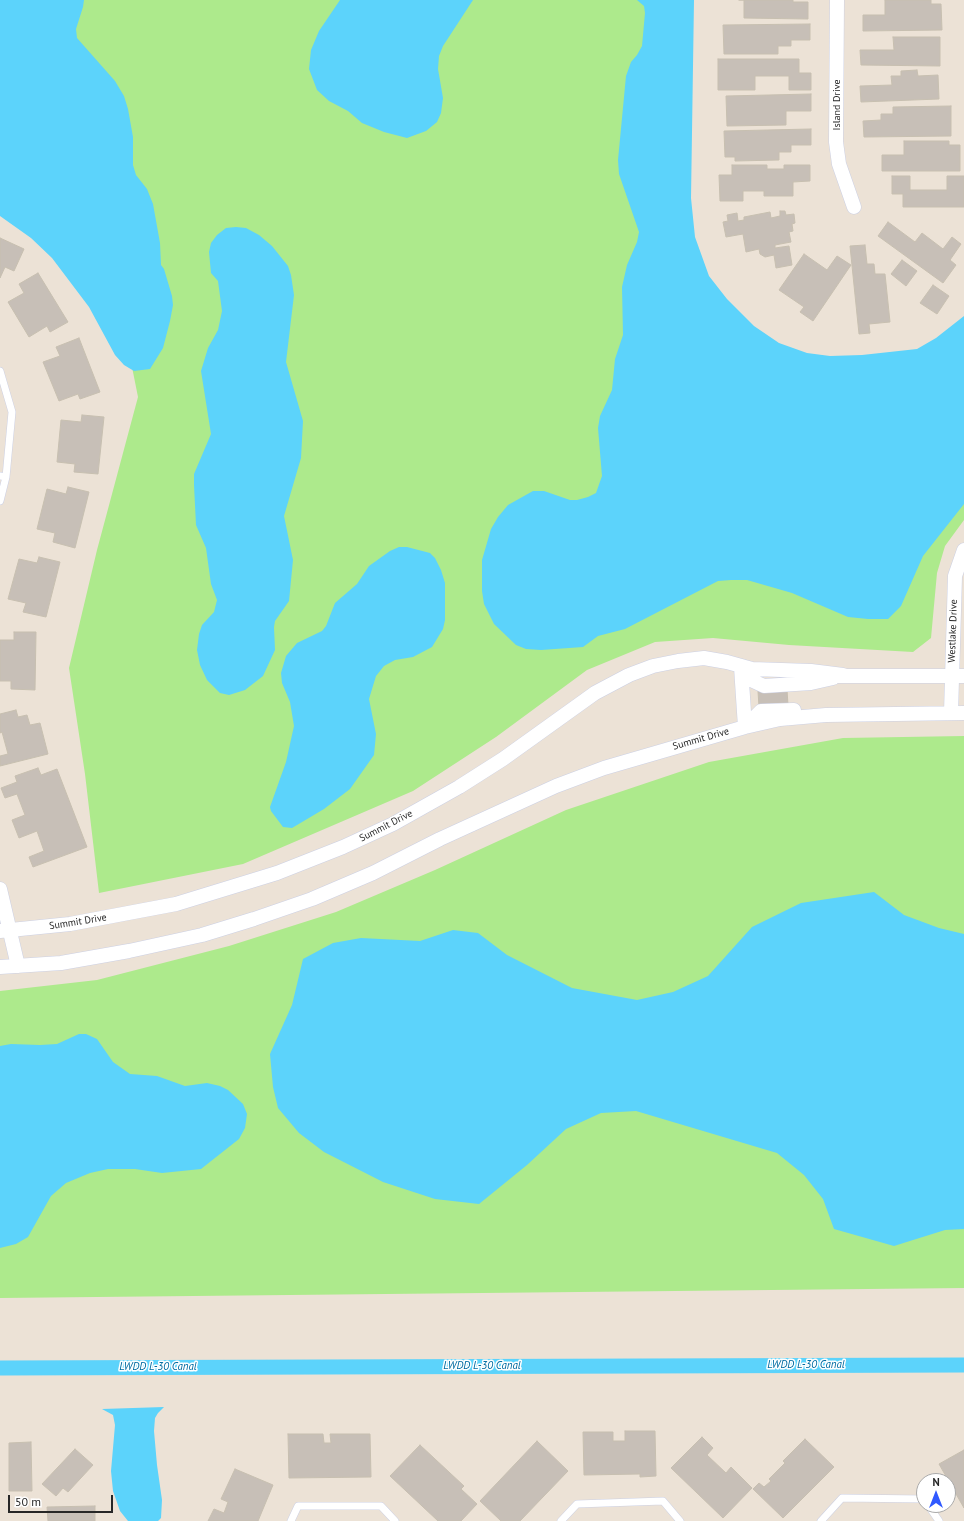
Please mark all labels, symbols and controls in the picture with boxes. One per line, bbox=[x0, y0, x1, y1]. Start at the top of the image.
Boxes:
street label: Island Drive bbox=[831, 80, 843, 130]
street label: Westlake Drive bbox=[946, 599, 960, 663]
street label: Summit Drive bbox=[671, 725, 731, 753]
street label: Summit Drive bbox=[357, 807, 415, 845]
street label: Summit Drive bbox=[48, 912, 108, 932]
water label: LWDD L-30 Canal bbox=[767, 1358, 845, 1372]
water label: LWDD L-30 Canal bbox=[443, 1359, 521, 1373]
water label: LWDD L-30 Canal bbox=[119, 1360, 197, 1374]
north arrow bbox=[916, 1473, 956, 1513]
text: N bbox=[932, 1475, 940, 1489]
scale bar bbox=[10, 1487, 115, 1513]
text: 50 m bbox=[15, 1494, 41, 1509]

